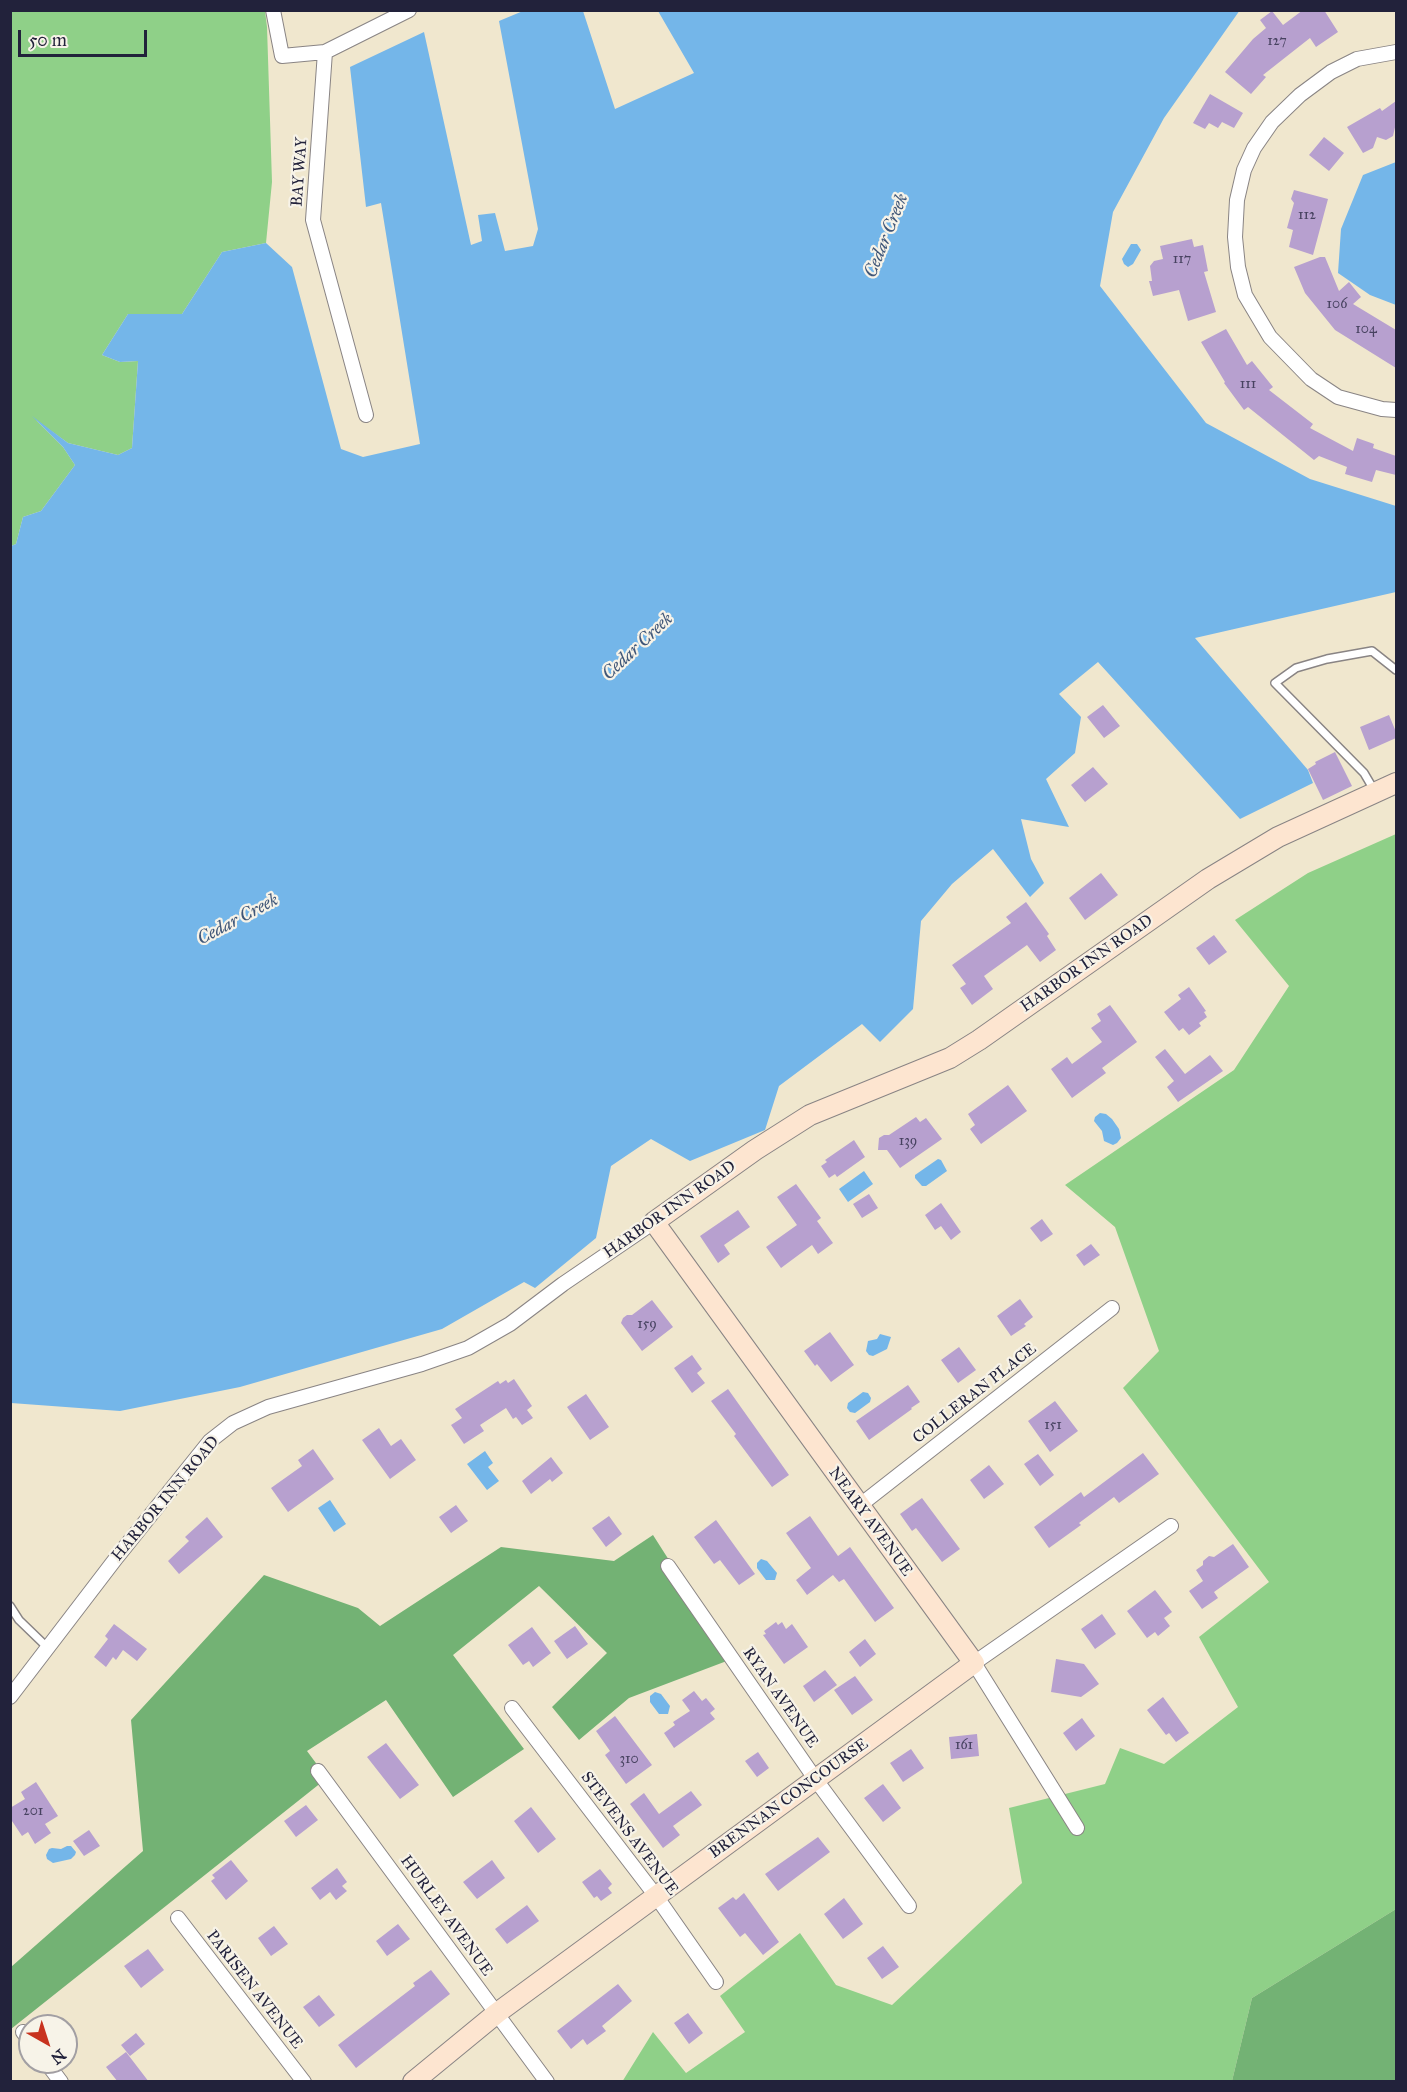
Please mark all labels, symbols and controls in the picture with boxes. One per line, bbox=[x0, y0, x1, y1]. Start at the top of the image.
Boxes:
scale bar bbox=[21, 18, 150, 56]
text: 50 m bbox=[29, 29, 67, 51]
house number: 127 bbox=[1267, 34, 1287, 50]
street label: BAY WAY bbox=[288, 137, 312, 207]
water label: Cedar Creek bbox=[860, 191, 914, 281]
house number: 112 bbox=[1298, 208, 1316, 224]
house number: 117 bbox=[1173, 252, 1191, 268]
house number: 106 bbox=[1327, 297, 1347, 313]
house number: 104 bbox=[1355, 322, 1377, 338]
house number: 111 bbox=[1240, 377, 1256, 393]
water label: Cedar Creek bbox=[598, 609, 678, 685]
water label: Cedar Creek bbox=[194, 890, 282, 950]
street label: HARBOR INN ROAD bbox=[1017, 911, 1157, 1017]
house number: 139 bbox=[899, 1134, 917, 1150]
street label: HARBOR INN ROAD bbox=[600, 1157, 740, 1263]
house number: 159 bbox=[637, 1317, 657, 1333]
street label: COLLERAN PLACE bbox=[909, 1340, 1041, 1448]
house number: 151 bbox=[1044, 1418, 1062, 1434]
street label: HARBOR INN ROAD bbox=[108, 1433, 224, 1565]
street label: NEARY AVENUE bbox=[824, 1464, 916, 1580]
street label: RYAN AVENUE bbox=[738, 1644, 822, 1752]
street label: BRENNAN CONCOURSE bbox=[706, 1735, 872, 1863]
house number: 161 bbox=[955, 1738, 973, 1754]
house number: 310 bbox=[619, 1752, 639, 1768]
street label: STEVENS AVENUE bbox=[576, 1768, 682, 1900]
house number: 201 bbox=[23, 1804, 43, 1820]
street label: HURLEY AVENUE bbox=[396, 1852, 496, 1980]
street label: PARISEN AVENUE bbox=[202, 1927, 306, 2053]
north arrow bbox=[18, 2014, 78, 2074]
text: N bbox=[47, 2045, 70, 2068]

